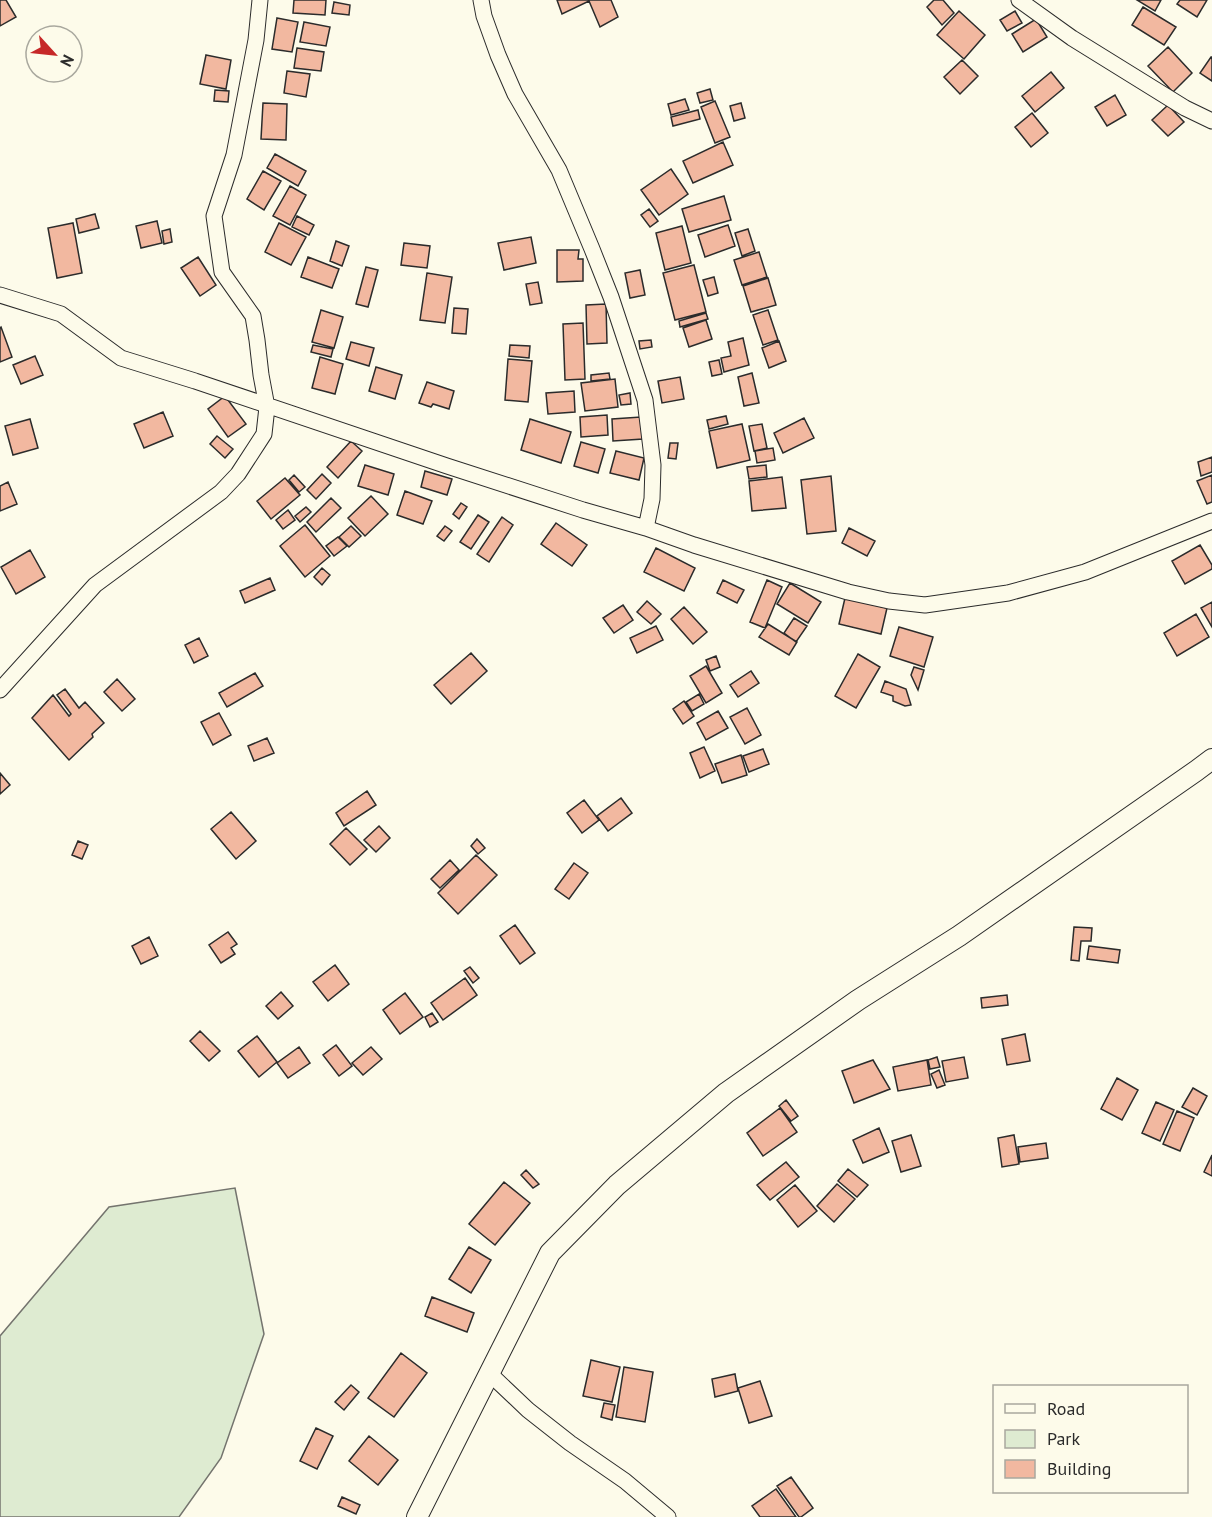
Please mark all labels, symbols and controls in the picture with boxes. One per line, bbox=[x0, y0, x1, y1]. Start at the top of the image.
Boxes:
north arrow bbox=[24, 24, 84, 84]
text: N bbox=[56, 52, 79, 70]
legend bbox=[993, 1385, 1188, 1493]
text: Road bbox=[1047, 1397, 1085, 1420]
text: Park bbox=[1047, 1427, 1080, 1450]
text: Building bbox=[1047, 1457, 1111, 1480]

